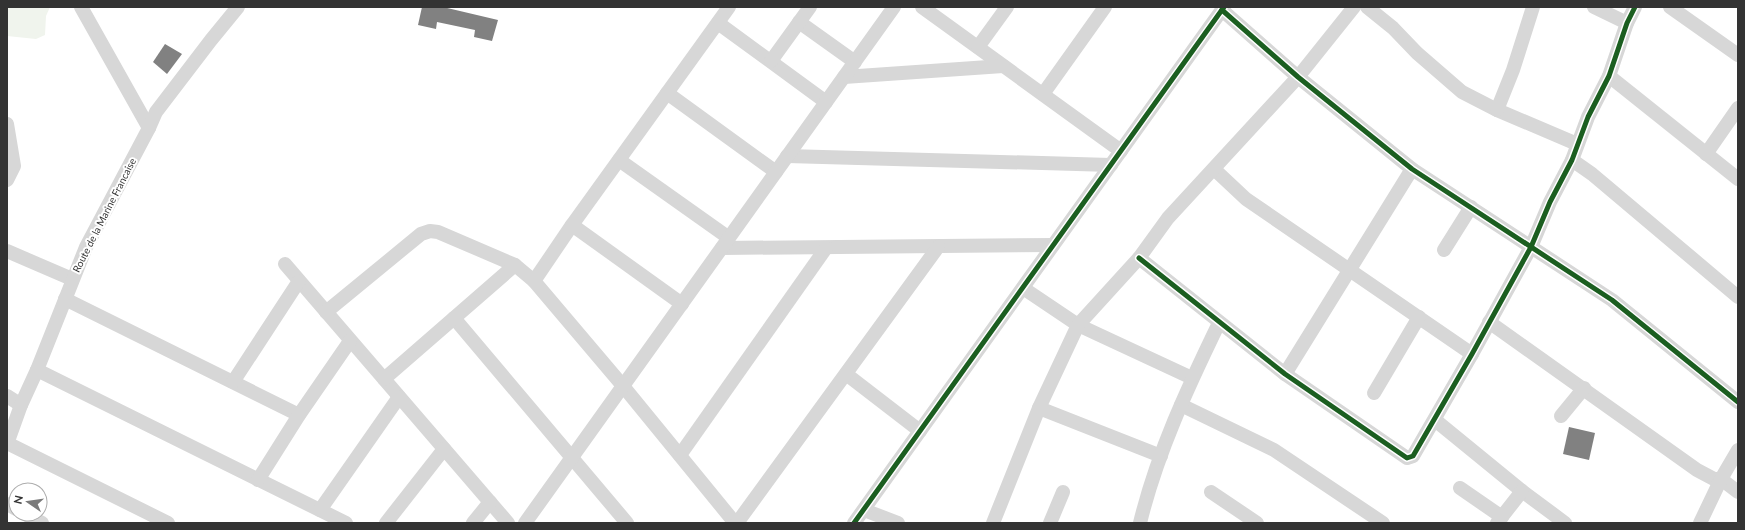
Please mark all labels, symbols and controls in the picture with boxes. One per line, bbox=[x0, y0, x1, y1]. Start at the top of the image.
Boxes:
street label: Route de la Marine Francaise bbox=[70, 156, 138, 274]
north arrow bbox=[8, 482, 48, 522]
text: N bbox=[10, 494, 25, 505]

